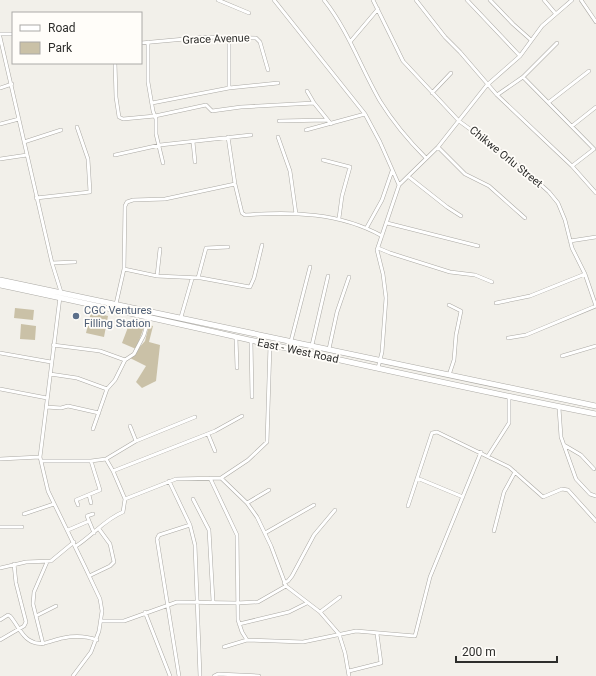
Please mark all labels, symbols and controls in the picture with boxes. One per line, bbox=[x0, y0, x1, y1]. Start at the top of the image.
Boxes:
legend bbox=[12, 12, 142, 64]
text: Road bbox=[48, 21, 76, 35]
street label: Grace Avenue bbox=[182, 31, 250, 47]
text: Park bbox=[48, 41, 73, 55]
street label: Chikwe Orlu Street bbox=[467, 124, 545, 191]
place label: CGC Ventures Filling Station bbox=[84, 304, 152, 330]
marker: CGC Ventures Filling Station bbox=[71, 311, 81, 321]
street label: East - West Road bbox=[256, 336, 340, 366]
scale bar bbox=[456, 638, 557, 664]
text: 200 m bbox=[462, 645, 496, 659]

